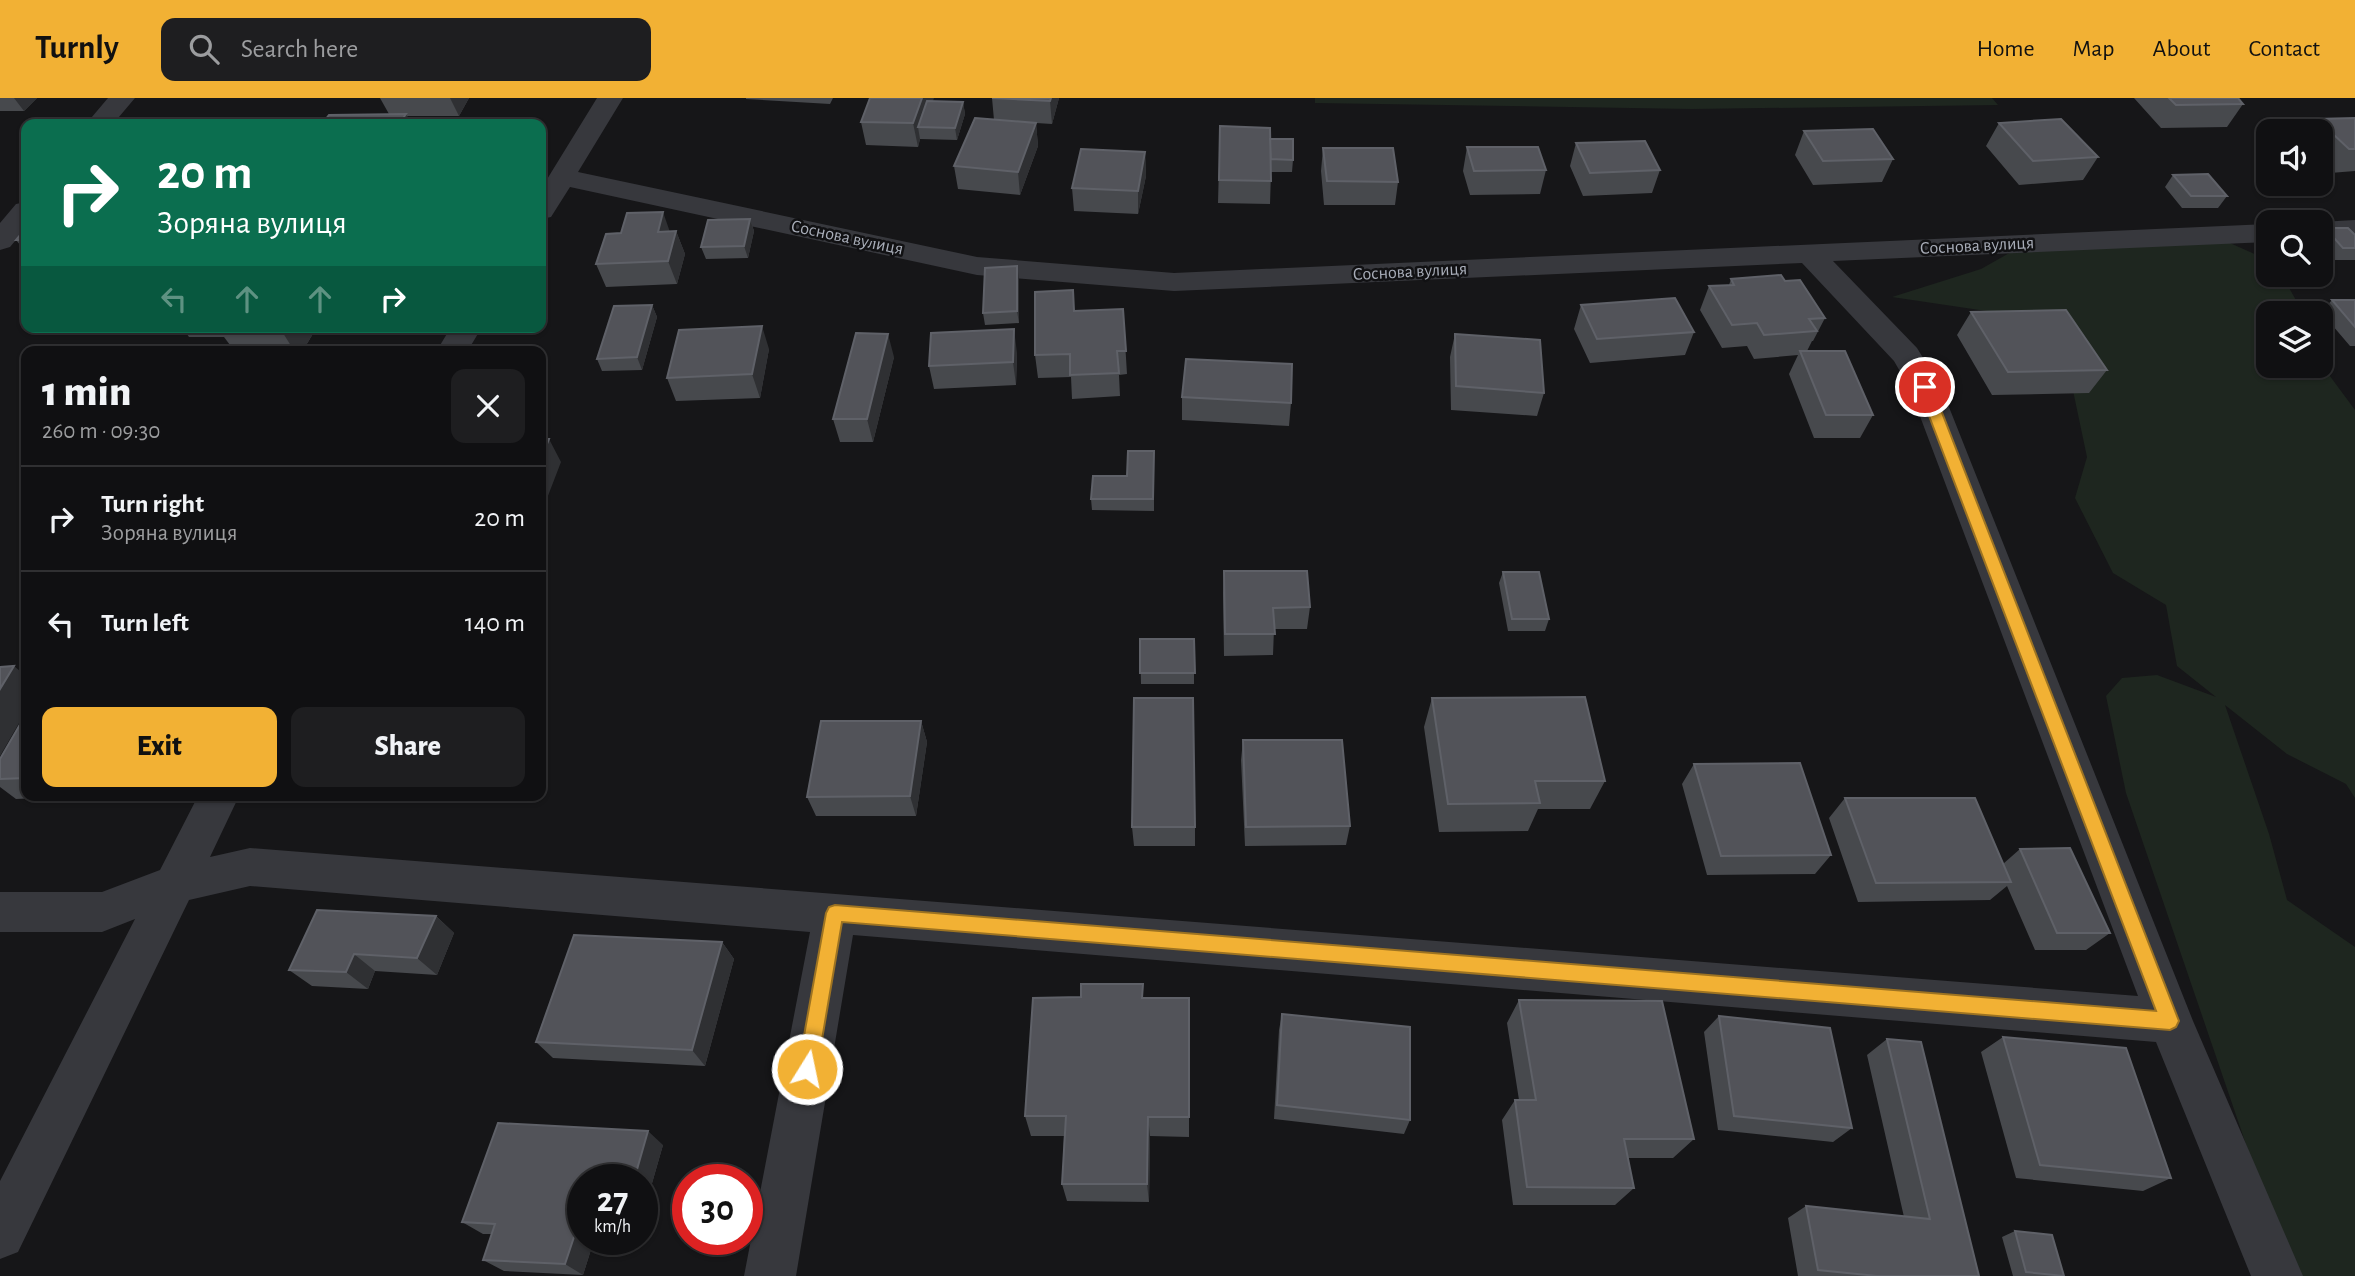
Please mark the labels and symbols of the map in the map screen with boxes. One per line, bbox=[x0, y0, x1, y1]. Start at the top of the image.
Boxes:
street label: Соснова вулиця bbox=[789, 217, 905, 259]
street label: Соснова вулиця bbox=[1919, 234, 2035, 258]
street label: Соснова вулиця bbox=[1352, 260, 1468, 284]
pin bbox=[1895, 357, 1955, 417]
position arrow bbox=[770, 1032, 844, 1106]
speed limit sign: 30 bbox=[672, 1164, 763, 1255]

